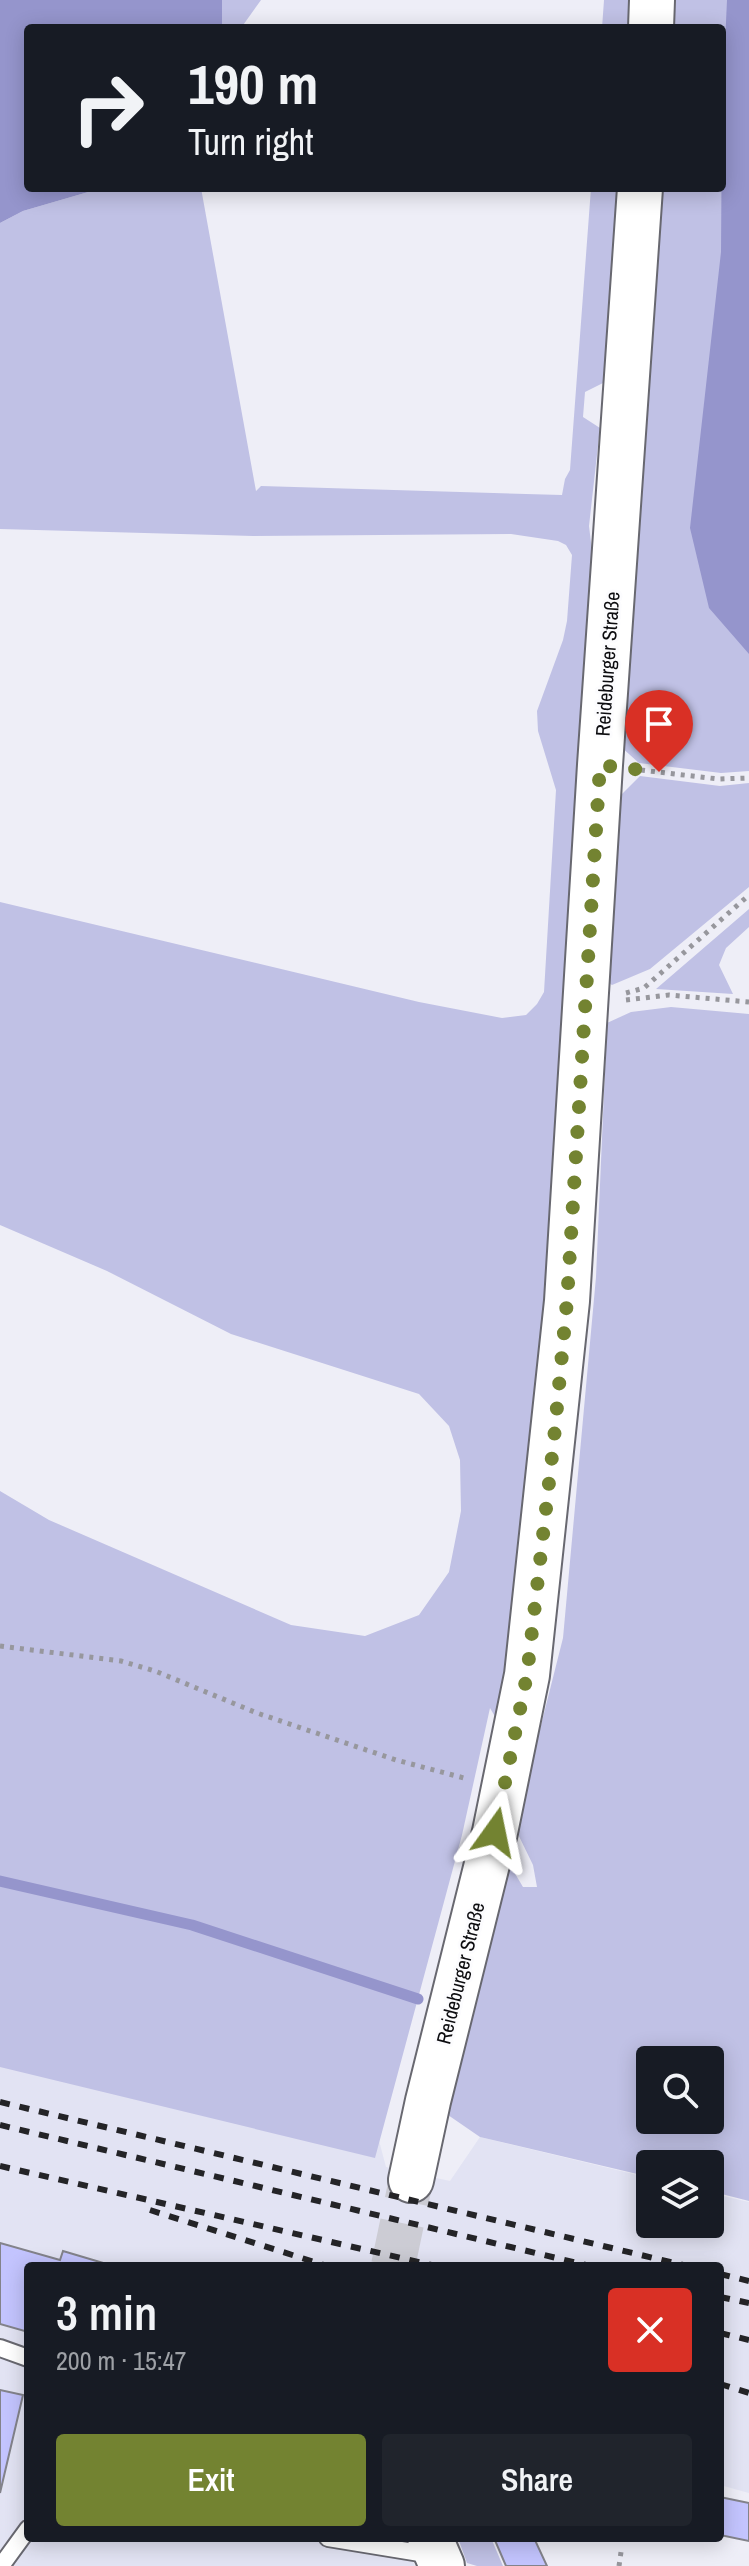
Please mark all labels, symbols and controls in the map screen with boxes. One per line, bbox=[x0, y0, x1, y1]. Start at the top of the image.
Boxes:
text: 190 m bbox=[188, 46, 318, 121]
icon: right bbox=[56, 56, 160, 160]
text: Turn right bbox=[188, 118, 313, 166]
street label: Reideburger Straße bbox=[588, 591, 626, 737]
pin bbox=[625, 690, 693, 772]
icon: arrive bbox=[637, 702, 681, 746]
position arrow bbox=[453, 1790, 537, 1874]
street label: Reideburger Straße bbox=[429, 1899, 491, 2047]
map controls bbox=[636, 2046, 724, 2238]
button: search bbox=[636, 2046, 724, 2134]
button: layers bbox=[636, 2150, 724, 2238]
text: 3 min bbox=[56, 2280, 157, 2345]
button: close bbox=[608, 2288, 692, 2372]
text: 200 m · 15:47 bbox=[56, 2343, 186, 2378]
button: Exit bbox=[56, 2434, 366, 2526]
button: Share bbox=[382, 2434, 692, 2526]

